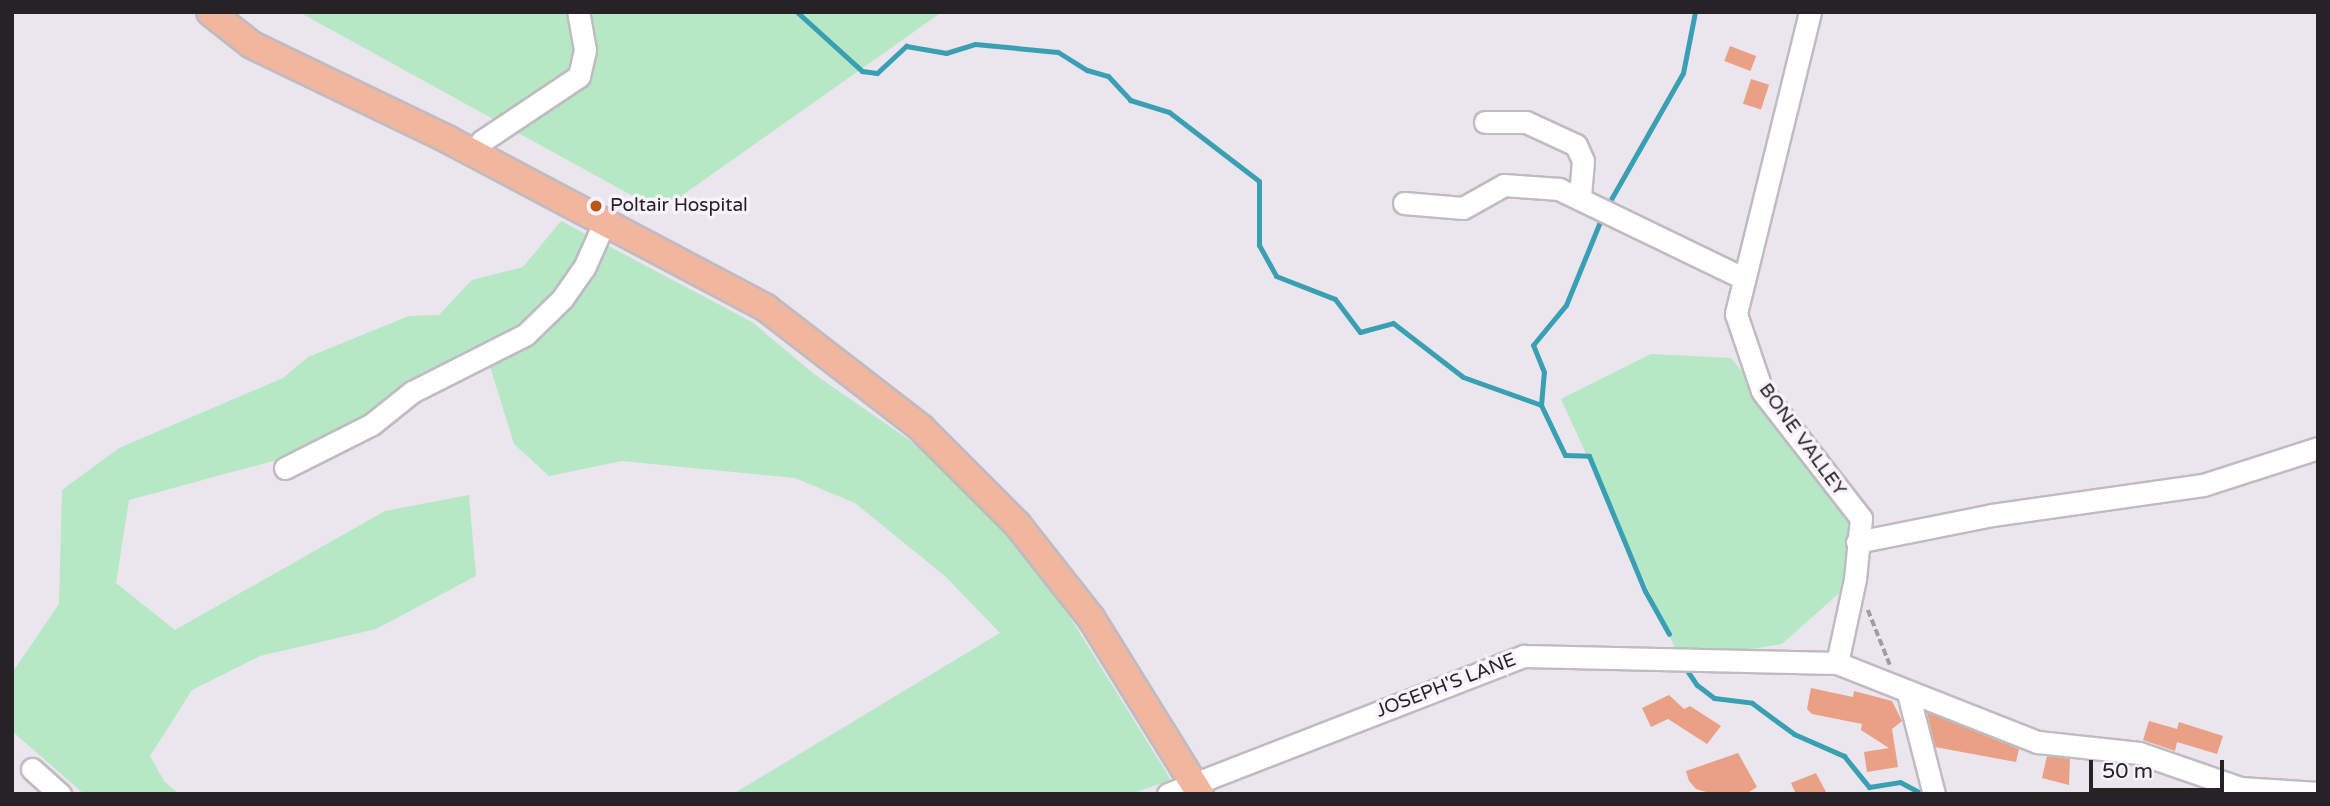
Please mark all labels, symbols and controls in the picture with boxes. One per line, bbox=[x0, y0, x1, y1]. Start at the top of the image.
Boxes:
place label: Poltair Hospital bbox=[610, 195, 748, 217]
marker: Poltair Hospital bbox=[588, 198, 604, 214]
street label: BONE VALLEY bbox=[1754, 379, 1850, 501]
street label: JOSEPH'S LANE bbox=[1373, 649, 1519, 723]
scale bar bbox=[2092, 746, 2227, 790]
text: 50 m bbox=[2102, 759, 2153, 784]

